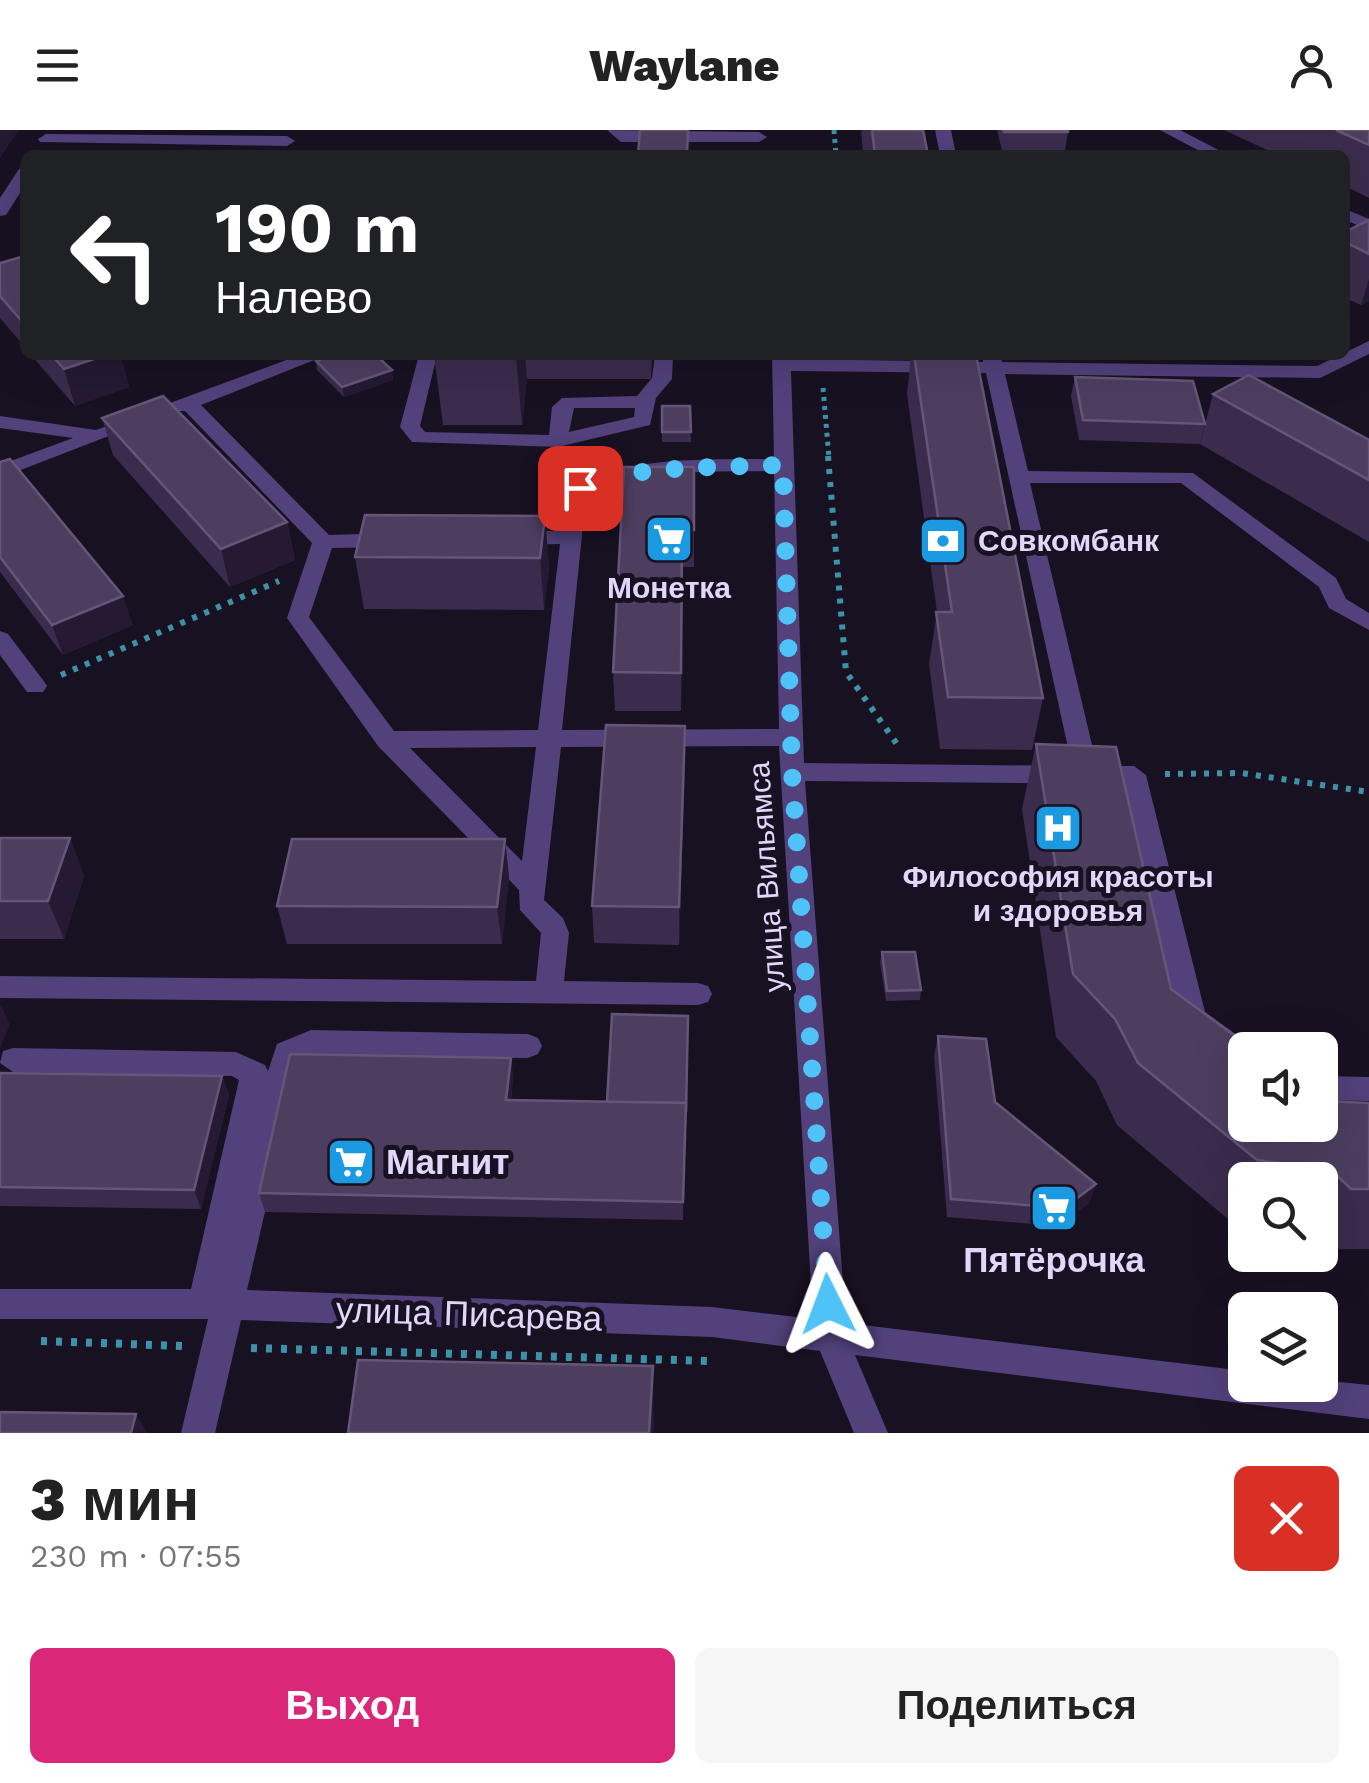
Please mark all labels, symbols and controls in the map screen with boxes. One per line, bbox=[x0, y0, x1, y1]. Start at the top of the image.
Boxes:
icon: menu bbox=[30, 38, 85, 93]
icon: person bbox=[1284, 38, 1339, 93]
text: Waylane bbox=[589, 39, 780, 92]
text: 190 m bbox=[215, 187, 419, 269]
icon: left bbox=[50, 190, 180, 320]
text: Налево bbox=[215, 271, 372, 324]
pin bbox=[538, 446, 623, 531]
icon: arrive bbox=[553, 461, 608, 516]
supermarket icon: Монетка bbox=[643, 513, 695, 565]
bank icon: Совкомбанк bbox=[917, 515, 969, 567]
place label: Совкомбанк bbox=[978, 523, 1160, 558]
place label: Монетка bbox=[607, 570, 731, 605]
street label: улица Вильямса bbox=[741, 760, 792, 994]
hospital icon: Философия красоты и здоровья bbox=[1032, 802, 1084, 854]
place label: Философия красоты и здоровья bbox=[902, 859, 1214, 928]
map controls bbox=[1228, 1032, 1338, 1402]
button: sound bbox=[1228, 1032, 1338, 1142]
supermarket icon: Магнит bbox=[325, 1136, 377, 1188]
place label: Магнит bbox=[386, 1141, 509, 1183]
button: search bbox=[1228, 1162, 1338, 1272]
supermarket icon: Пятёрочка bbox=[1028, 1182, 1080, 1234]
place label: Пятёрочка bbox=[963, 1239, 1145, 1281]
position arrow bbox=[776, 1252, 880, 1356]
street label: улица Писарева bbox=[335, 1288, 603, 1340]
button: layers bbox=[1228, 1292, 1338, 1402]
text: 3 мин bbox=[30, 1464, 199, 1535]
button: close bbox=[1234, 1466, 1339, 1571]
text: 230 m · 07:55 bbox=[30, 1537, 242, 1575]
button: Выход bbox=[30, 1648, 675, 1763]
button: Поделиться bbox=[695, 1648, 1339, 1763]

